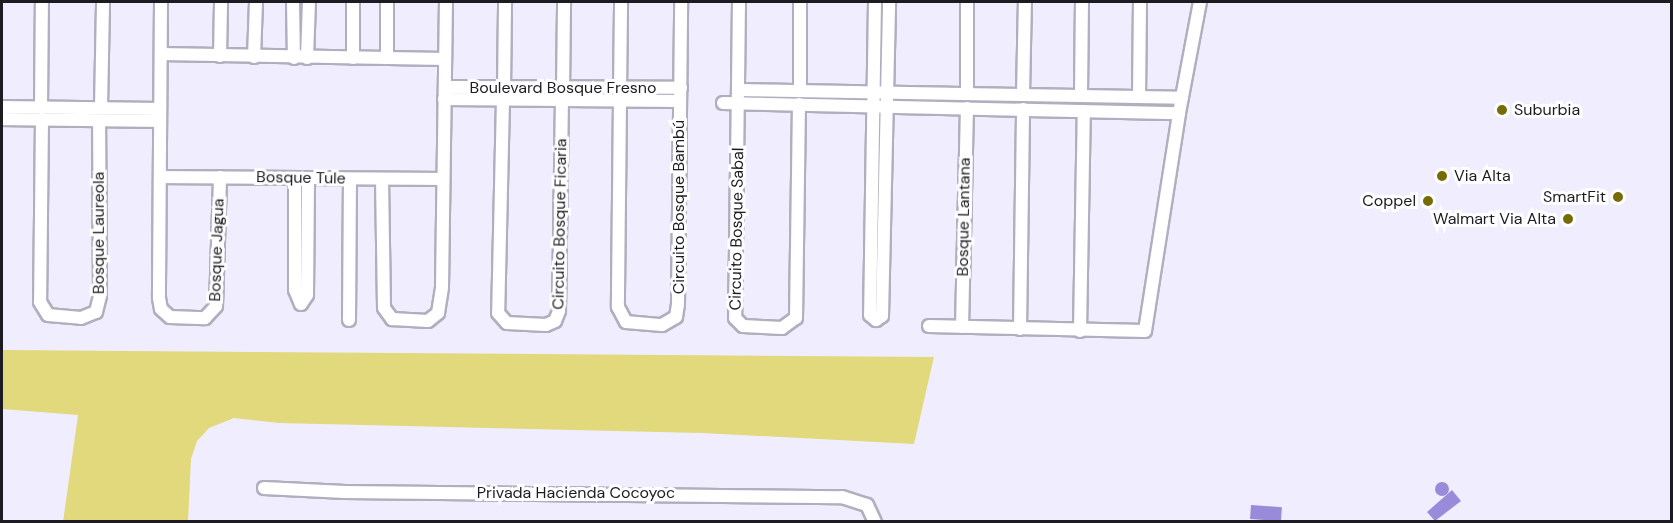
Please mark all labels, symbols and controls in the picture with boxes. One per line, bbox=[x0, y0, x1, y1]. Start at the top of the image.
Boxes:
street label: Boulevard Bosque Fresno bbox=[470, 78, 656, 98]
place label: Suburbia bbox=[1514, 100, 1580, 120]
marker: Suburbia bbox=[1495, 103, 1509, 117]
street label: Circuito Bosque Bambú bbox=[669, 120, 689, 294]
street label: Circuito Bosque Ficaria bbox=[549, 138, 571, 310]
street label: Circuito Bosque Sabal bbox=[726, 147, 748, 311]
street label: Bosque Lantana bbox=[953, 157, 975, 277]
place label: Via Alta bbox=[1454, 166, 1511, 186]
street label: Bosque Tule bbox=[256, 168, 346, 188]
marker: Via Alta bbox=[1435, 169, 1449, 183]
street label: Bosque Laureola bbox=[89, 172, 109, 294]
place label: SmartFit bbox=[1543, 187, 1606, 207]
marker: SmartFit bbox=[1611, 190, 1625, 204]
place label: Coppel bbox=[1362, 191, 1416, 211]
marker: Coppel bbox=[1421, 194, 1435, 208]
street label: Bosque Jagua bbox=[206, 198, 228, 302]
place label: Walmart Via Alta bbox=[1433, 209, 1556, 229]
marker: Walmart Via Alta bbox=[1561, 212, 1575, 226]
street label: Privada Hacienda Cocoyoc bbox=[477, 483, 675, 503]

